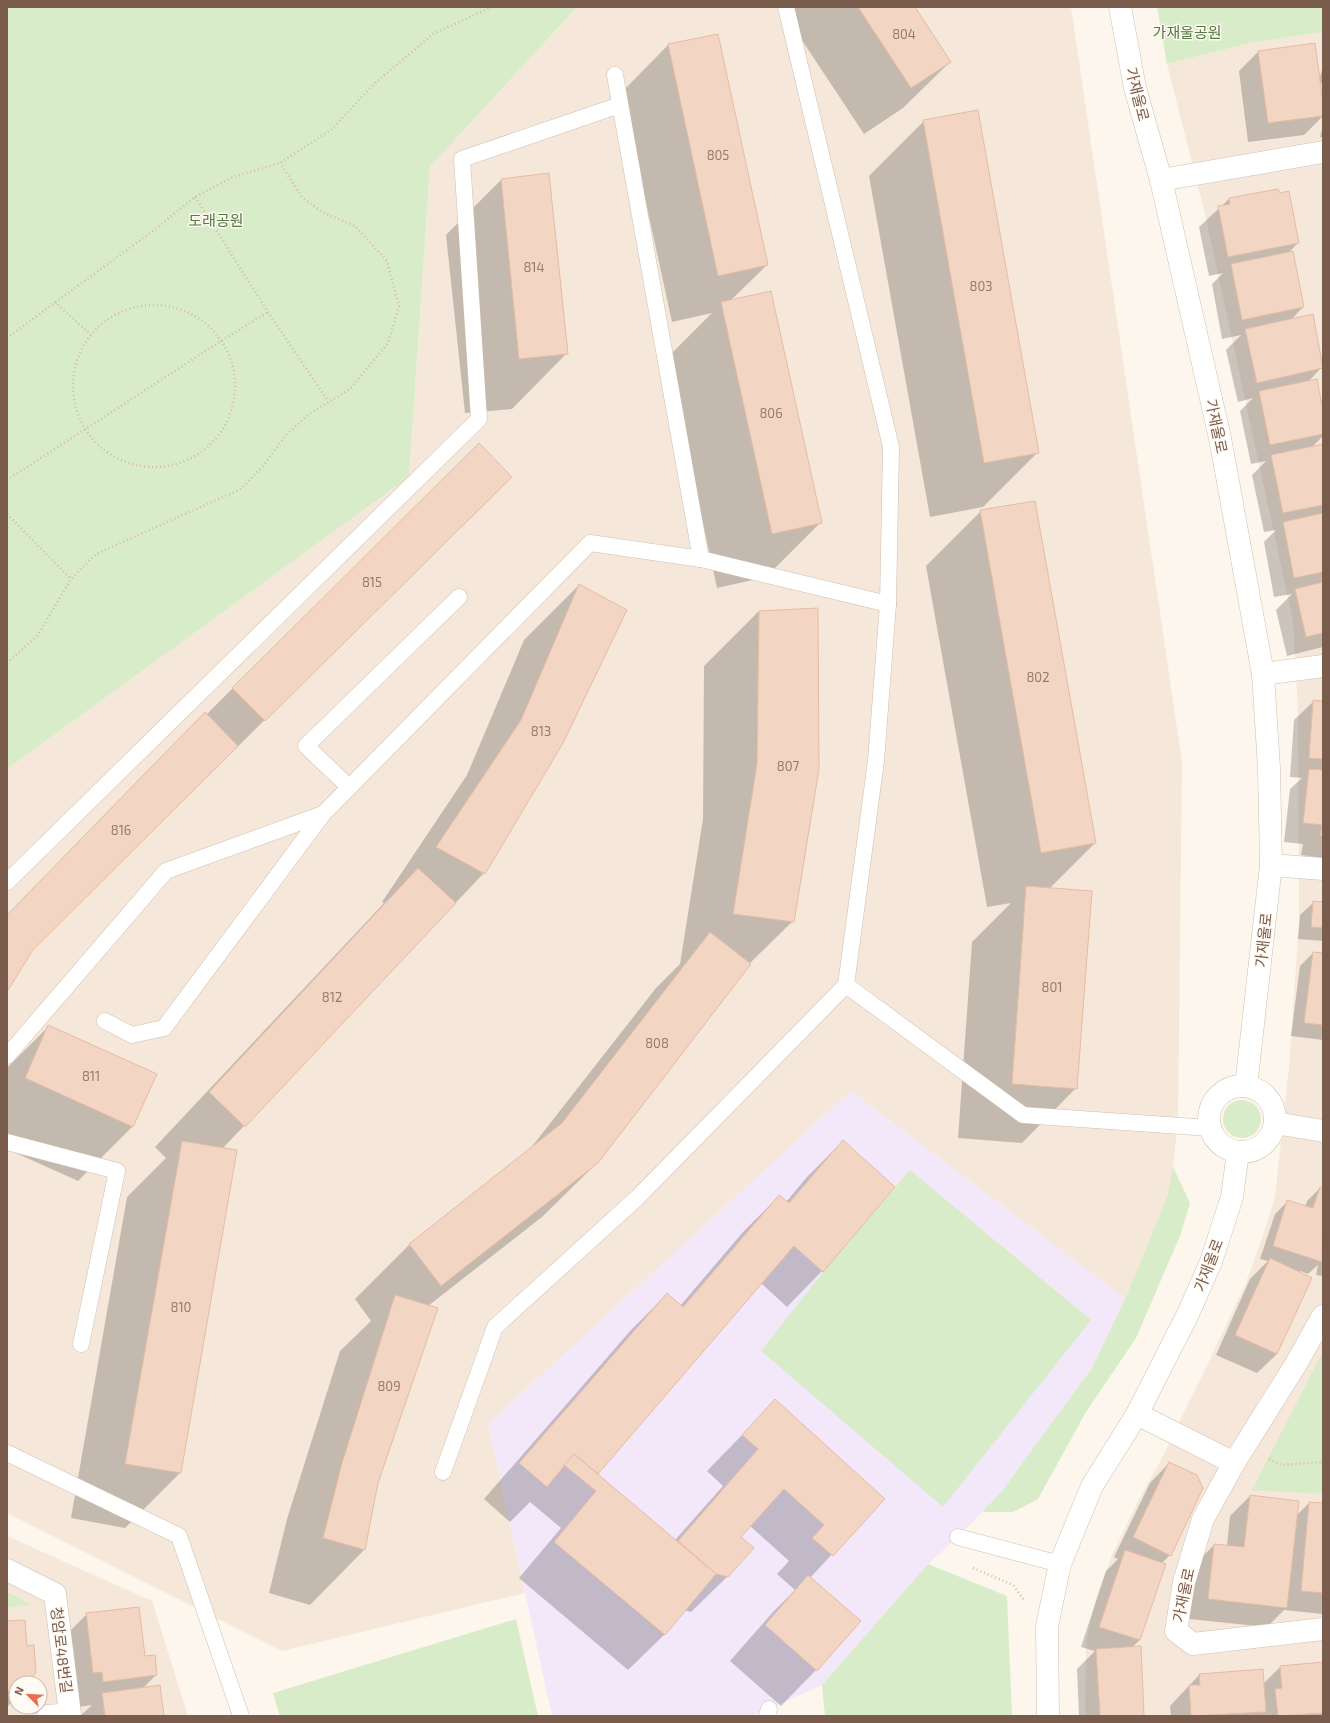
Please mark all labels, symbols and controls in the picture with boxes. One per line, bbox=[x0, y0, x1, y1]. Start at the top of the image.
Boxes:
park label: 가재울공원 bbox=[1152, 23, 1222, 41]
house number: 804 bbox=[892, 26, 916, 42]
street label: 가재울로 bbox=[1123, 65, 1153, 123]
house number: 805 bbox=[707, 147, 729, 163]
park label: 도래공원 bbox=[188, 211, 244, 229]
house number: 814 bbox=[523, 259, 545, 275]
house number: 803 bbox=[970, 278, 992, 294]
street label: 가재울로 bbox=[1202, 397, 1232, 455]
house number: 806 bbox=[759, 405, 783, 421]
house number: 815 bbox=[362, 574, 382, 590]
house number: 802 bbox=[1026, 669, 1050, 685]
house number: 813 bbox=[531, 723, 551, 739]
house number: 807 bbox=[777, 758, 800, 774]
house number: 816 bbox=[111, 822, 131, 838]
street label: 가재울로 bbox=[1251, 912, 1275, 968]
house number: 801 bbox=[1042, 979, 1062, 995]
house number: 812 bbox=[322, 989, 342, 1005]
house number: 808 bbox=[645, 1035, 669, 1051]
house number: 811 bbox=[82, 1068, 100, 1084]
street label: 가재울로 bbox=[1190, 1236, 1226, 1294]
house number: 810 bbox=[171, 1299, 191, 1315]
house number: 809 bbox=[377, 1378, 401, 1394]
street label: 가재울로 bbox=[1168, 1566, 1198, 1624]
street label: 청암로48번길 bbox=[48, 1606, 76, 1694]
north arrow bbox=[8, 1675, 48, 1715]
text: N bbox=[11, 1684, 26, 1697]

